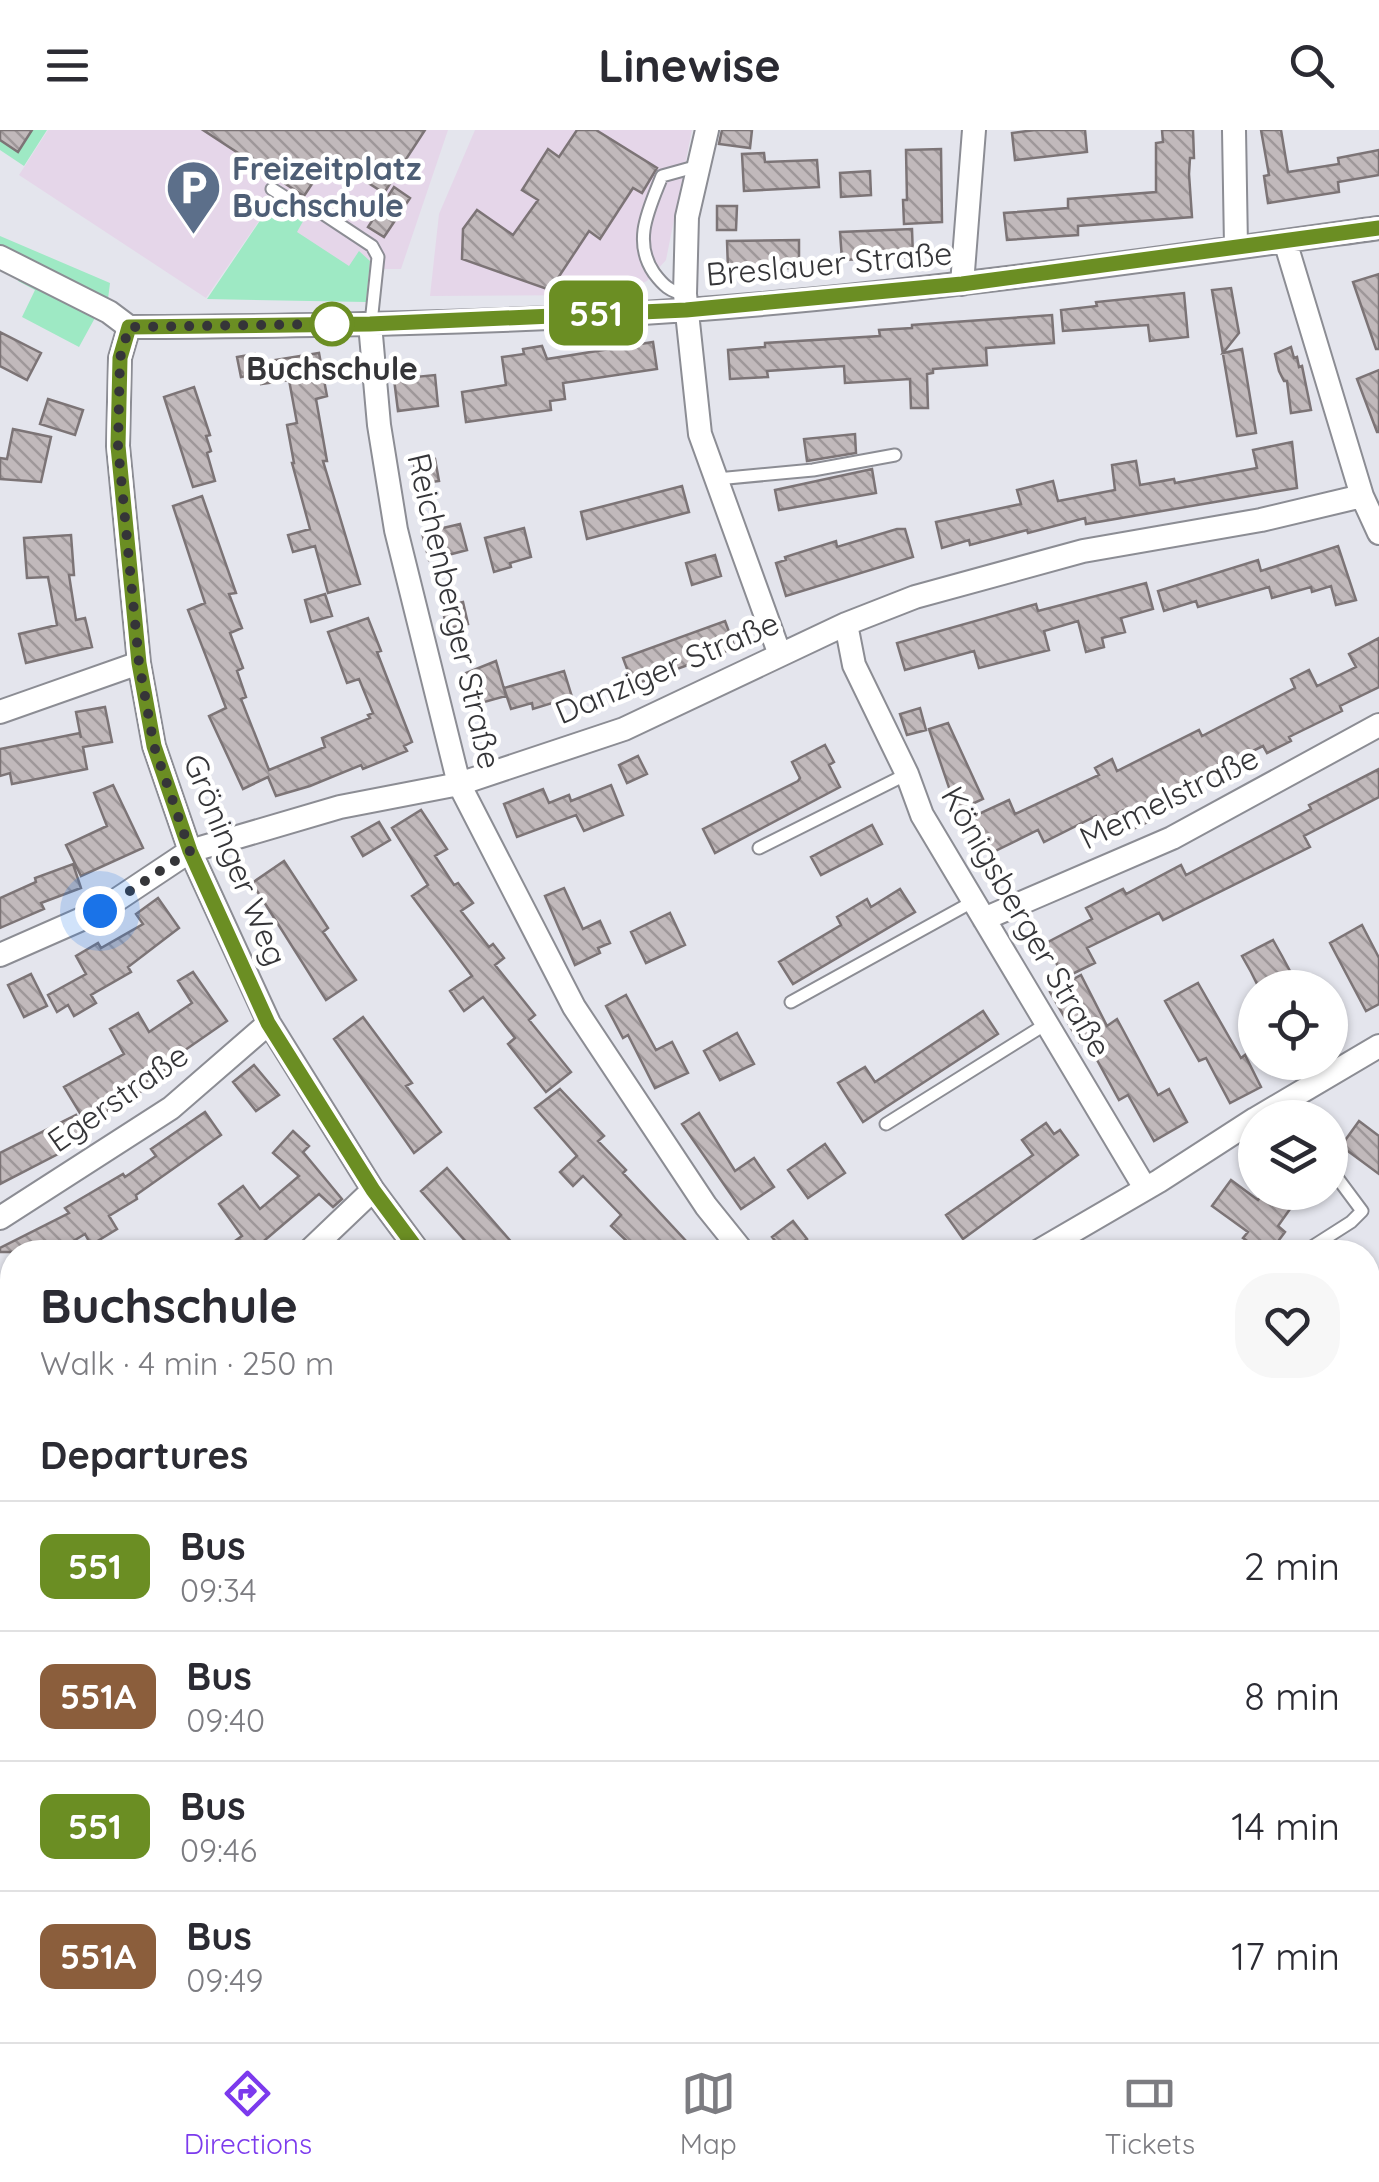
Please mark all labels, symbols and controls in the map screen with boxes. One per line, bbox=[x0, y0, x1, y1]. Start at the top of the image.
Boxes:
text: Linewise bbox=[598, 37, 781, 93]
icon: menu bbox=[40, 38, 95, 93]
icon: search bbox=[1284, 38, 1339, 93]
place label: Freizeitplatz Buchschule bbox=[232, 148, 421, 225]
parking icon: Freizeitplatz Buchschule bbox=[163, 157, 223, 236]
street label: Breslauer Straße bbox=[704, 232, 954, 294]
line badge: 551 bbox=[538, 280, 654, 346]
text: 551 bbox=[569, 291, 623, 335]
marker: Buchschule bbox=[311, 303, 353, 345]
place label: Buchschule bbox=[246, 348, 418, 388]
street label: Reichenberger Straße bbox=[399, 449, 511, 773]
street label: Danziger Straße bbox=[549, 602, 785, 732]
street label: Memelstraße bbox=[1073, 737, 1264, 858]
street label: Gröninger Weg bbox=[175, 748, 297, 971]
street label: Königsberger Straße bbox=[933, 779, 1121, 1064]
your location bbox=[75, 886, 125, 936]
map controls bbox=[1238, 970, 1348, 1210]
button: locate bbox=[1238, 970, 1348, 1080]
street label: Egerstraße bbox=[40, 1034, 195, 1160]
button: layers bbox=[1238, 1100, 1348, 1210]
button: heart bbox=[1235, 1273, 1340, 1378]
text: Buchschule bbox=[40, 1275, 298, 1335]
text: Walk · 4 min · 250 m bbox=[40, 1343, 334, 1383]
text: Departures bbox=[40, 1431, 248, 1479]
text: Bus bbox=[180, 1522, 246, 1570]
text: 2 min bbox=[1244, 1542, 1340, 1590]
text: 551 bbox=[68, 1544, 122, 1588]
text: 09:34 bbox=[180, 1570, 257, 1610]
text: Bus bbox=[186, 1652, 252, 1700]
text: 8 min bbox=[1244, 1672, 1340, 1720]
text: 551A bbox=[60, 1674, 136, 1718]
text: 09:40 bbox=[186, 1700, 265, 1740]
text: Bus bbox=[180, 1782, 246, 1830]
text: 14 min bbox=[1231, 1802, 1340, 1850]
text: 551 bbox=[68, 1804, 122, 1848]
text: 09:46 bbox=[180, 1830, 257, 1870]
text: Bus bbox=[186, 1912, 252, 1960]
text: 17 min bbox=[1231, 1932, 1340, 1980]
text: 551A bbox=[60, 1934, 136, 1978]
text: 09:49 bbox=[186, 1960, 263, 2000]
tab: Directions bbox=[184, 2066, 312, 2161]
tab: Map bbox=[680, 2066, 737, 2161]
tab: Tickets bbox=[1104, 2066, 1195, 2161]

